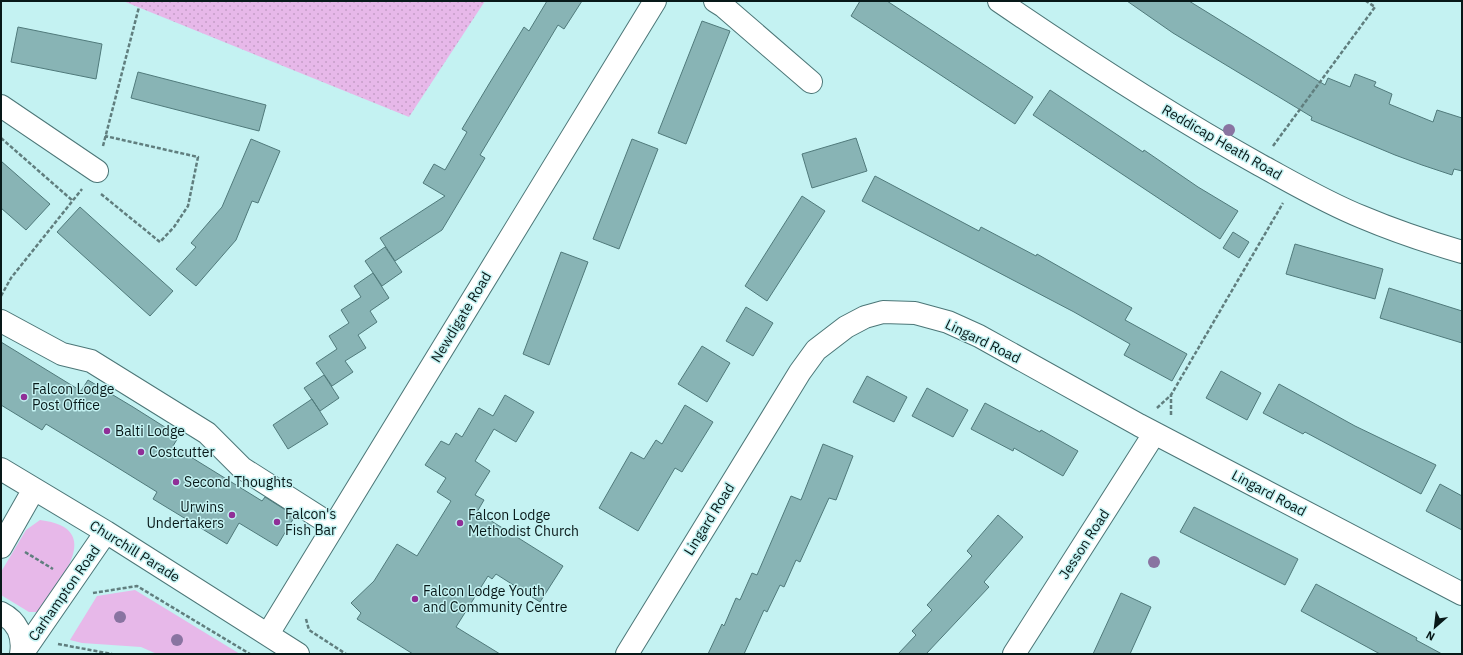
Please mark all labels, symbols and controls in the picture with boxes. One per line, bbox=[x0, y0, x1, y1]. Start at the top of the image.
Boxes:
street label: Reddicap Heath Road bbox=[1159, 100, 1285, 184]
street label: Newdigate Road bbox=[427, 268, 495, 366]
street label: Lingard Road bbox=[942, 315, 1024, 367]
place label: Falcon Lodge Post Office bbox=[32, 380, 115, 414]
marker: Falcon Lodge Post Office bbox=[19, 392, 29, 402]
place label: Balti Lodge bbox=[115, 422, 185, 440]
marker: Balti Lodge bbox=[102, 426, 112, 436]
place label: Costcutter bbox=[149, 443, 215, 461]
marker: Costcutter bbox=[136, 447, 146, 457]
street label: Lingard Road bbox=[1229, 466, 1309, 520]
place label: Second Thoughts bbox=[184, 473, 293, 491]
marker: Second Thoughts bbox=[171, 477, 181, 487]
street label: Lingard Road bbox=[680, 479, 738, 559]
place label: Urwins Undertakers bbox=[146, 498, 224, 532]
place label: Falcon's Fish Bar bbox=[285, 505, 336, 539]
place label: Falcon Lodge Methodist Church bbox=[468, 506, 579, 540]
street label: Jesson Road bbox=[1055, 506, 1113, 582]
marker: Urwins Undertakers bbox=[227, 510, 237, 520]
street label: Churchill Parade bbox=[86, 516, 184, 586]
marker: Falcon's Fish Bar bbox=[272, 517, 282, 527]
marker: Falcon Lodge Methodist Church bbox=[455, 518, 465, 528]
street label: Carhampton Road bbox=[24, 541, 104, 645]
place label: Falcon Lodge Youth and Community Centre bbox=[423, 582, 568, 616]
marker: Falcon Lodge Youth and Community Centre bbox=[410, 594, 420, 604]
north arrow bbox=[1415, 607, 1455, 647]
text: N bbox=[1423, 628, 1437, 644]

